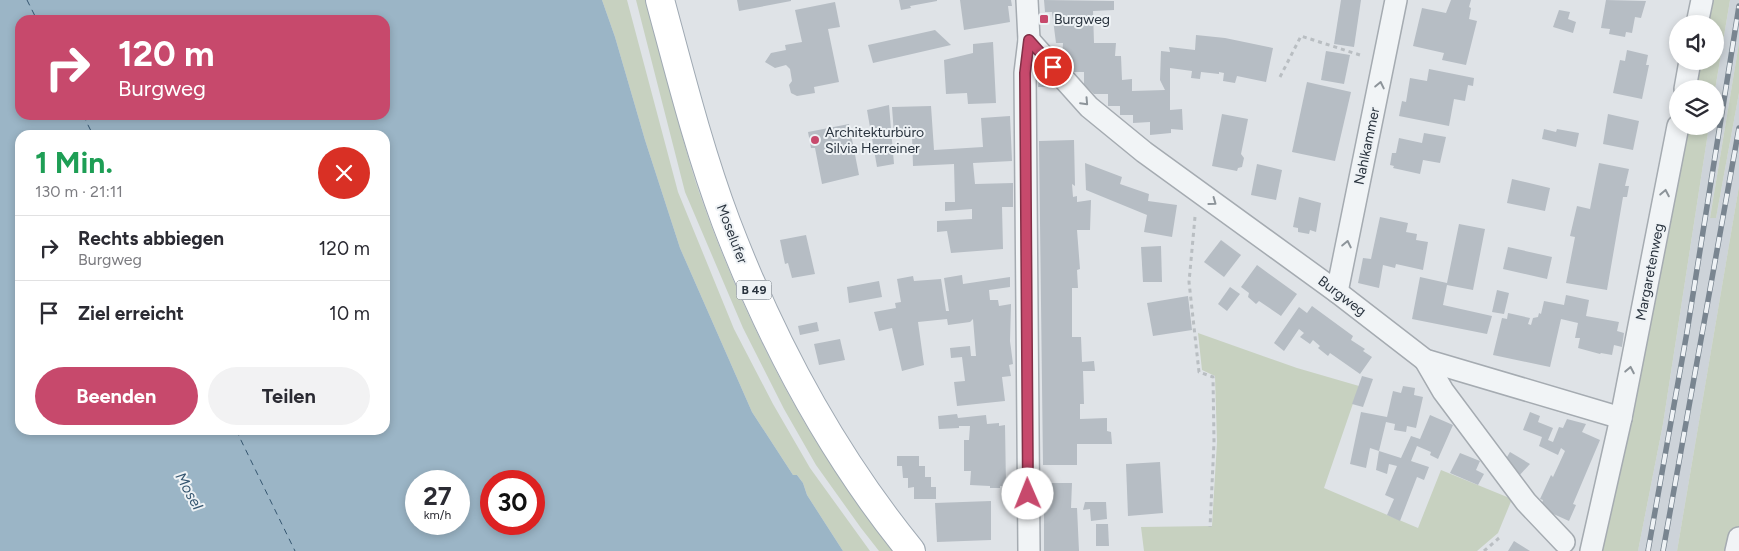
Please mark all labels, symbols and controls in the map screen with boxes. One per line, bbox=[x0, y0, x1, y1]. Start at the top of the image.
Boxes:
place label: Burgweg bbox=[1054, 11, 1110, 28]
marker: Burgweg bbox=[1038, 13, 1050, 25]
map controls bbox=[1669, 15, 1724, 135]
button: sound bbox=[1669, 15, 1724, 70]
text: 120 m bbox=[118, 33, 215, 75]
icon: right bbox=[35, 35, 100, 100]
pin bbox=[1032, 46, 1074, 88]
icon: arrive bbox=[1039, 53, 1067, 81]
text: Burgweg bbox=[118, 75, 206, 102]
one-way arrow bbox=[1374, 80, 1385, 89]
button: layers bbox=[1669, 80, 1724, 135]
one-way arrow bbox=[1079, 96, 1088, 105]
street label: Nahlkammer bbox=[1350, 105, 1384, 186]
place label: Architekturbüro Silvia Herreiner bbox=[825, 124, 924, 157]
marker: Architekturbüro Silvia Herreiner bbox=[809, 134, 821, 146]
text: 1 Min. bbox=[35, 144, 113, 181]
button: close bbox=[318, 147, 370, 199]
text: 130 m · 21:11 bbox=[35, 182, 123, 201]
one-way arrow bbox=[1660, 189, 1670, 198]
one-way arrow bbox=[1207, 196, 1217, 205]
street label: Moselufer bbox=[713, 202, 751, 266]
street label: Margaretenweg bbox=[1632, 222, 1668, 322]
text: Rechts abbiegen bbox=[78, 227, 224, 250]
icon: right bbox=[35, 234, 63, 262]
text: 120 m bbox=[318, 237, 370, 260]
one-way arrow bbox=[1341, 240, 1352, 248]
text: Burgweg bbox=[78, 250, 142, 269]
street label: Burgweg bbox=[1315, 272, 1369, 320]
road number: B 49 bbox=[736, 280, 772, 300]
icon: arrive bbox=[35, 299, 63, 327]
text: Ziel erreicht bbox=[78, 302, 184, 325]
text: 10 m bbox=[329, 302, 370, 325]
one-way arrow bbox=[1624, 365, 1635, 374]
button: Beenden bbox=[35, 367, 198, 425]
button: Teilen bbox=[208, 367, 370, 425]
position arrow bbox=[1001, 467, 1053, 519]
water label: Mosel bbox=[171, 469, 207, 513]
speed limit sign: 30 bbox=[480, 470, 545, 535]
text: 27 bbox=[423, 481, 452, 511]
text: km/h bbox=[424, 508, 451, 522]

